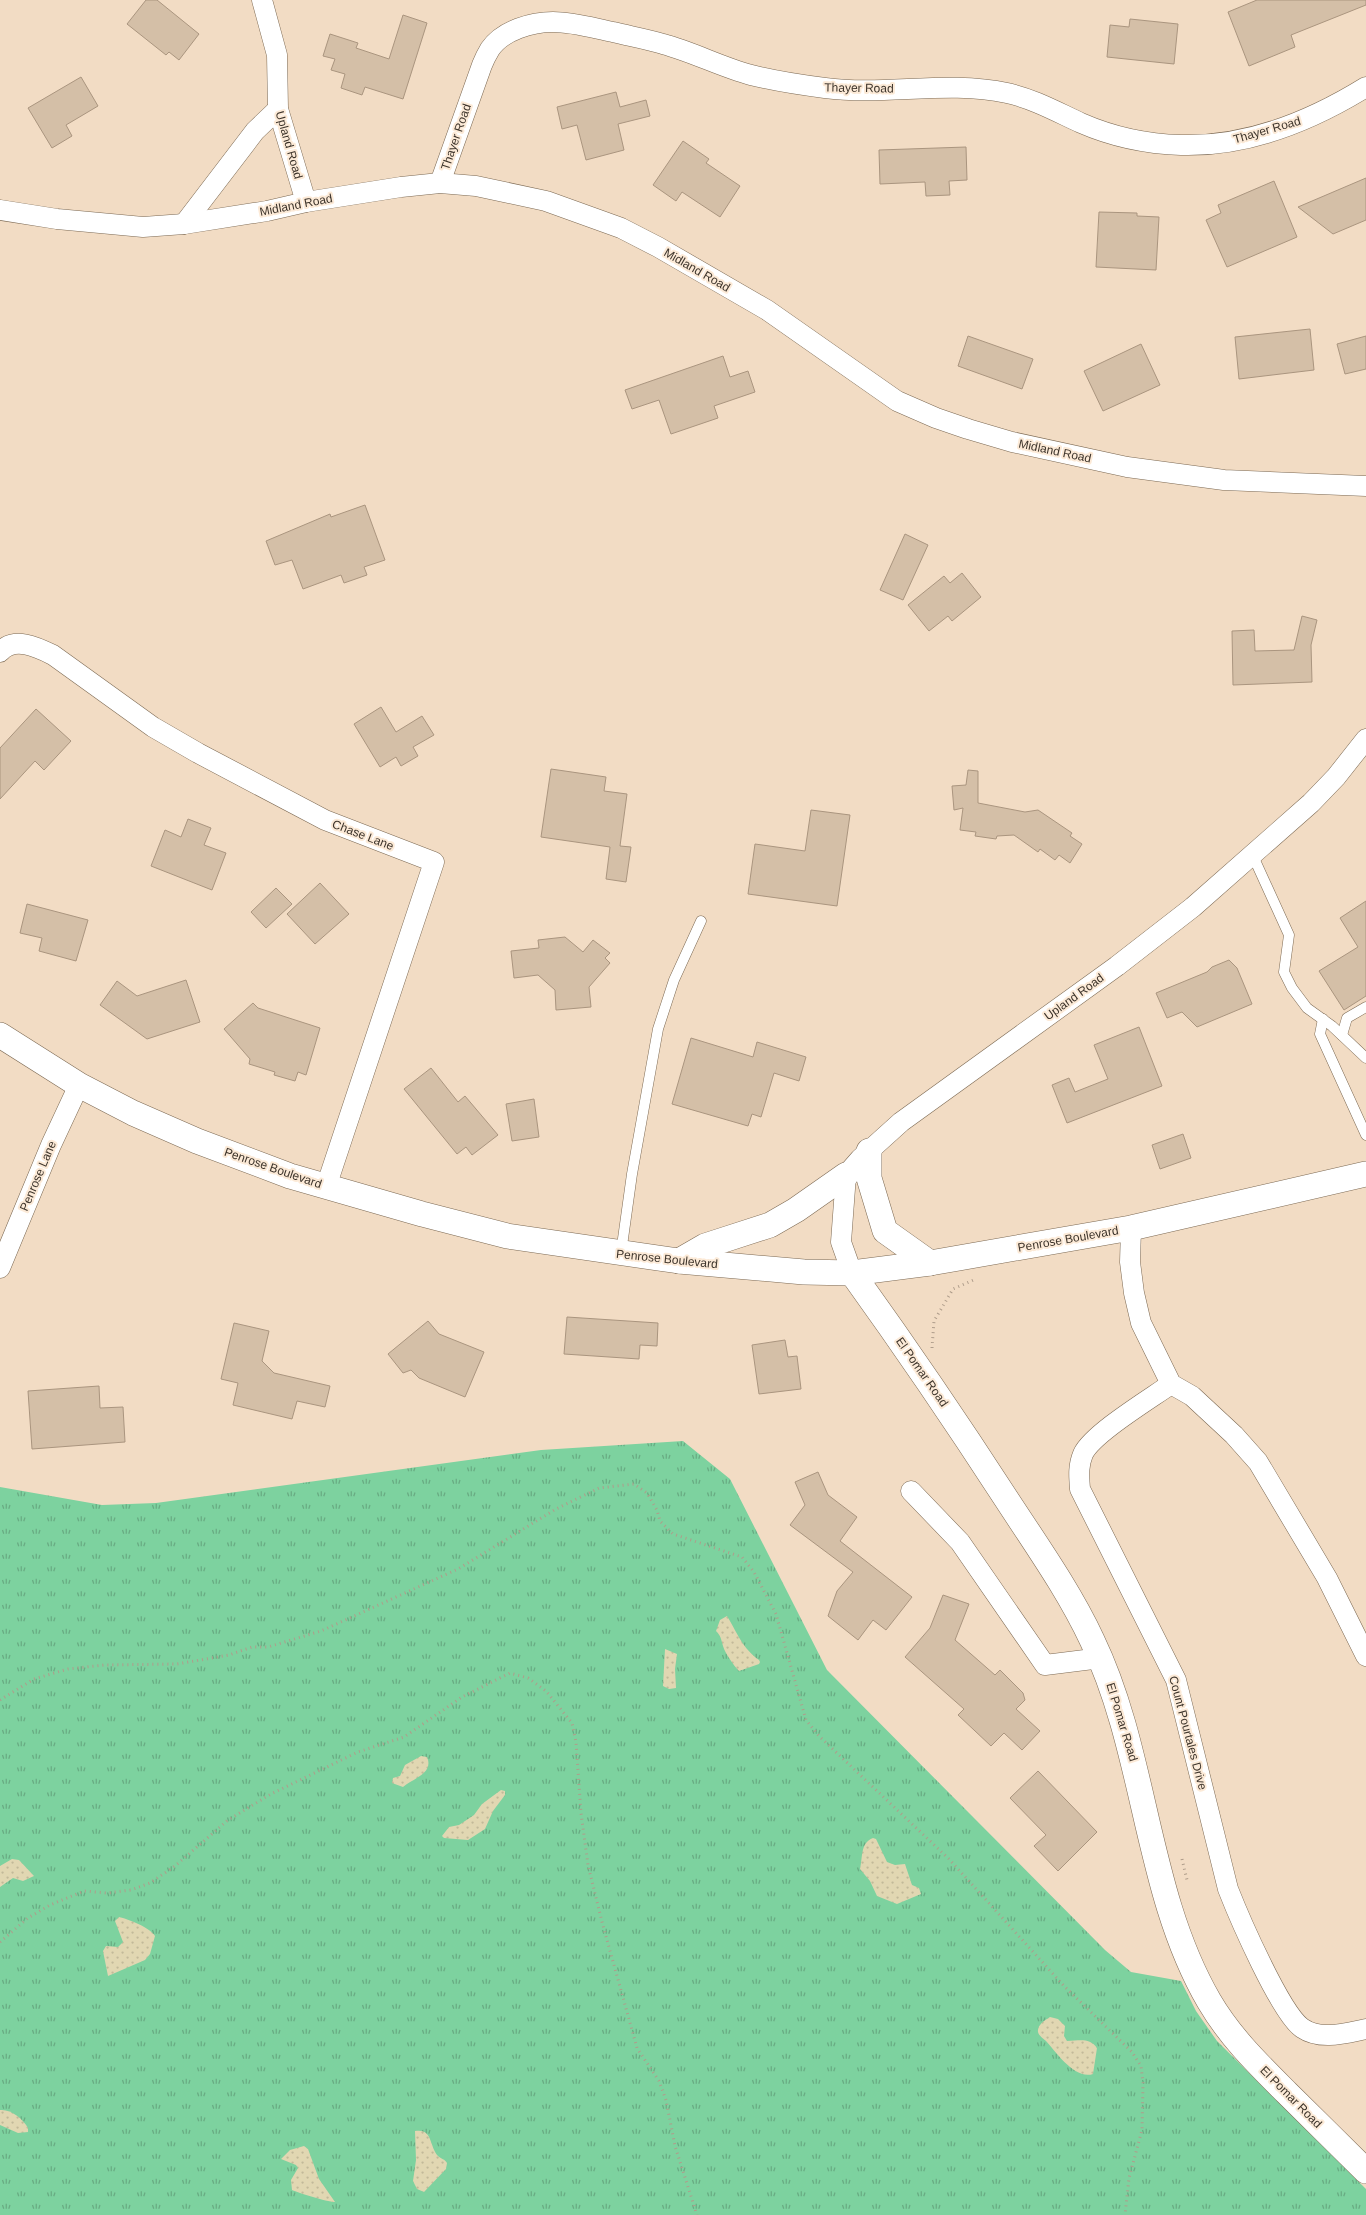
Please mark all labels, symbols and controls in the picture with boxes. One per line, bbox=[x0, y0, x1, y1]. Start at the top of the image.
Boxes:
street label: Thayer Road bbox=[824, 80, 894, 96]
street label: Thayer Road bbox=[438, 102, 474, 172]
street label: Upland Road bbox=[273, 109, 305, 181]
street label: Thayer Road bbox=[1232, 114, 1302, 146]
street label: Midland Road bbox=[258, 191, 334, 219]
street label: Midland Road bbox=[661, 245, 733, 295]
street label: Midland Road bbox=[1017, 436, 1093, 466]
street label: Chase Lane bbox=[330, 817, 396, 853]
street label: Upland Road bbox=[1042, 971, 1106, 1023]
street label: Penrose Lane bbox=[17, 1139, 59, 1213]
street label: Penrose Boulevard bbox=[222, 1145, 324, 1191]
street label: Penrose Boulevard bbox=[1017, 1223, 1119, 1255]
street label: Penrose Boulevard bbox=[616, 1247, 718, 1271]
street label: El Pomar Road bbox=[893, 1335, 951, 1409]
street label: Count Pourtales Drive bbox=[1166, 1674, 1210, 1792]
street label: El Pomar Road bbox=[1103, 1681, 1141, 1763]
street label: El Pomar Road bbox=[1257, 2063, 1325, 2131]

